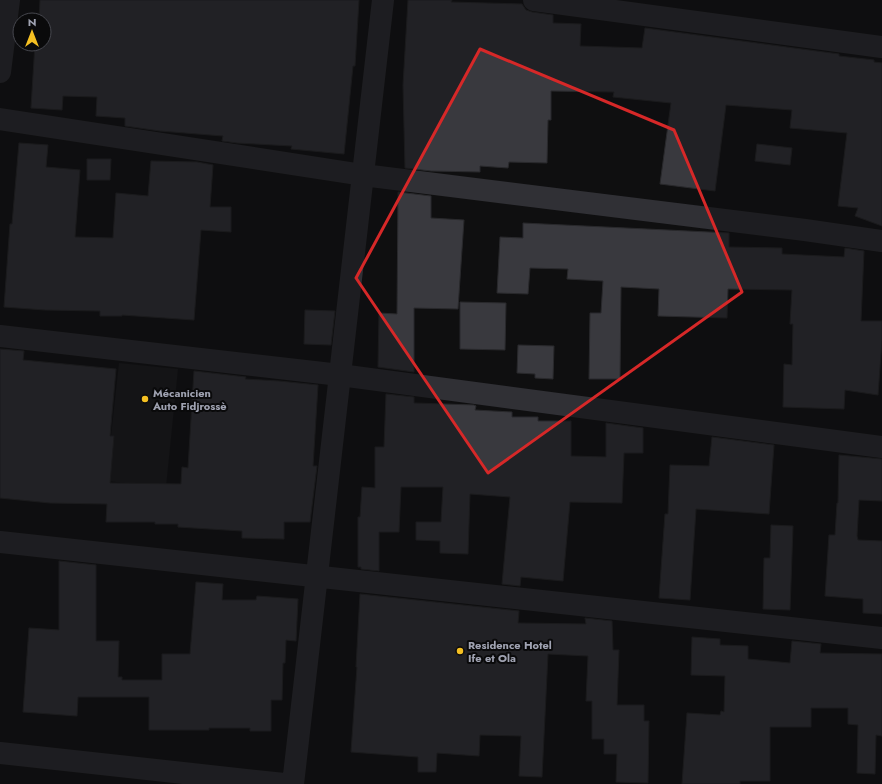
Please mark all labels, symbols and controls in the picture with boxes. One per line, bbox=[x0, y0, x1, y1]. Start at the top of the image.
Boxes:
north arrow bbox=[12, 12, 52, 52]
text: N bbox=[28, 14, 36, 30]
place label: Mécanicien Auto Fidjrossè bbox=[152, 385, 227, 414]
marker: Mécanicien Auto Fidjrossè bbox=[140, 394, 150, 404]
place label: Residence Hotel Ife et Ola bbox=[468, 637, 552, 666]
marker: Residence Hotel Ife et Ola bbox=[455, 646, 465, 656]

